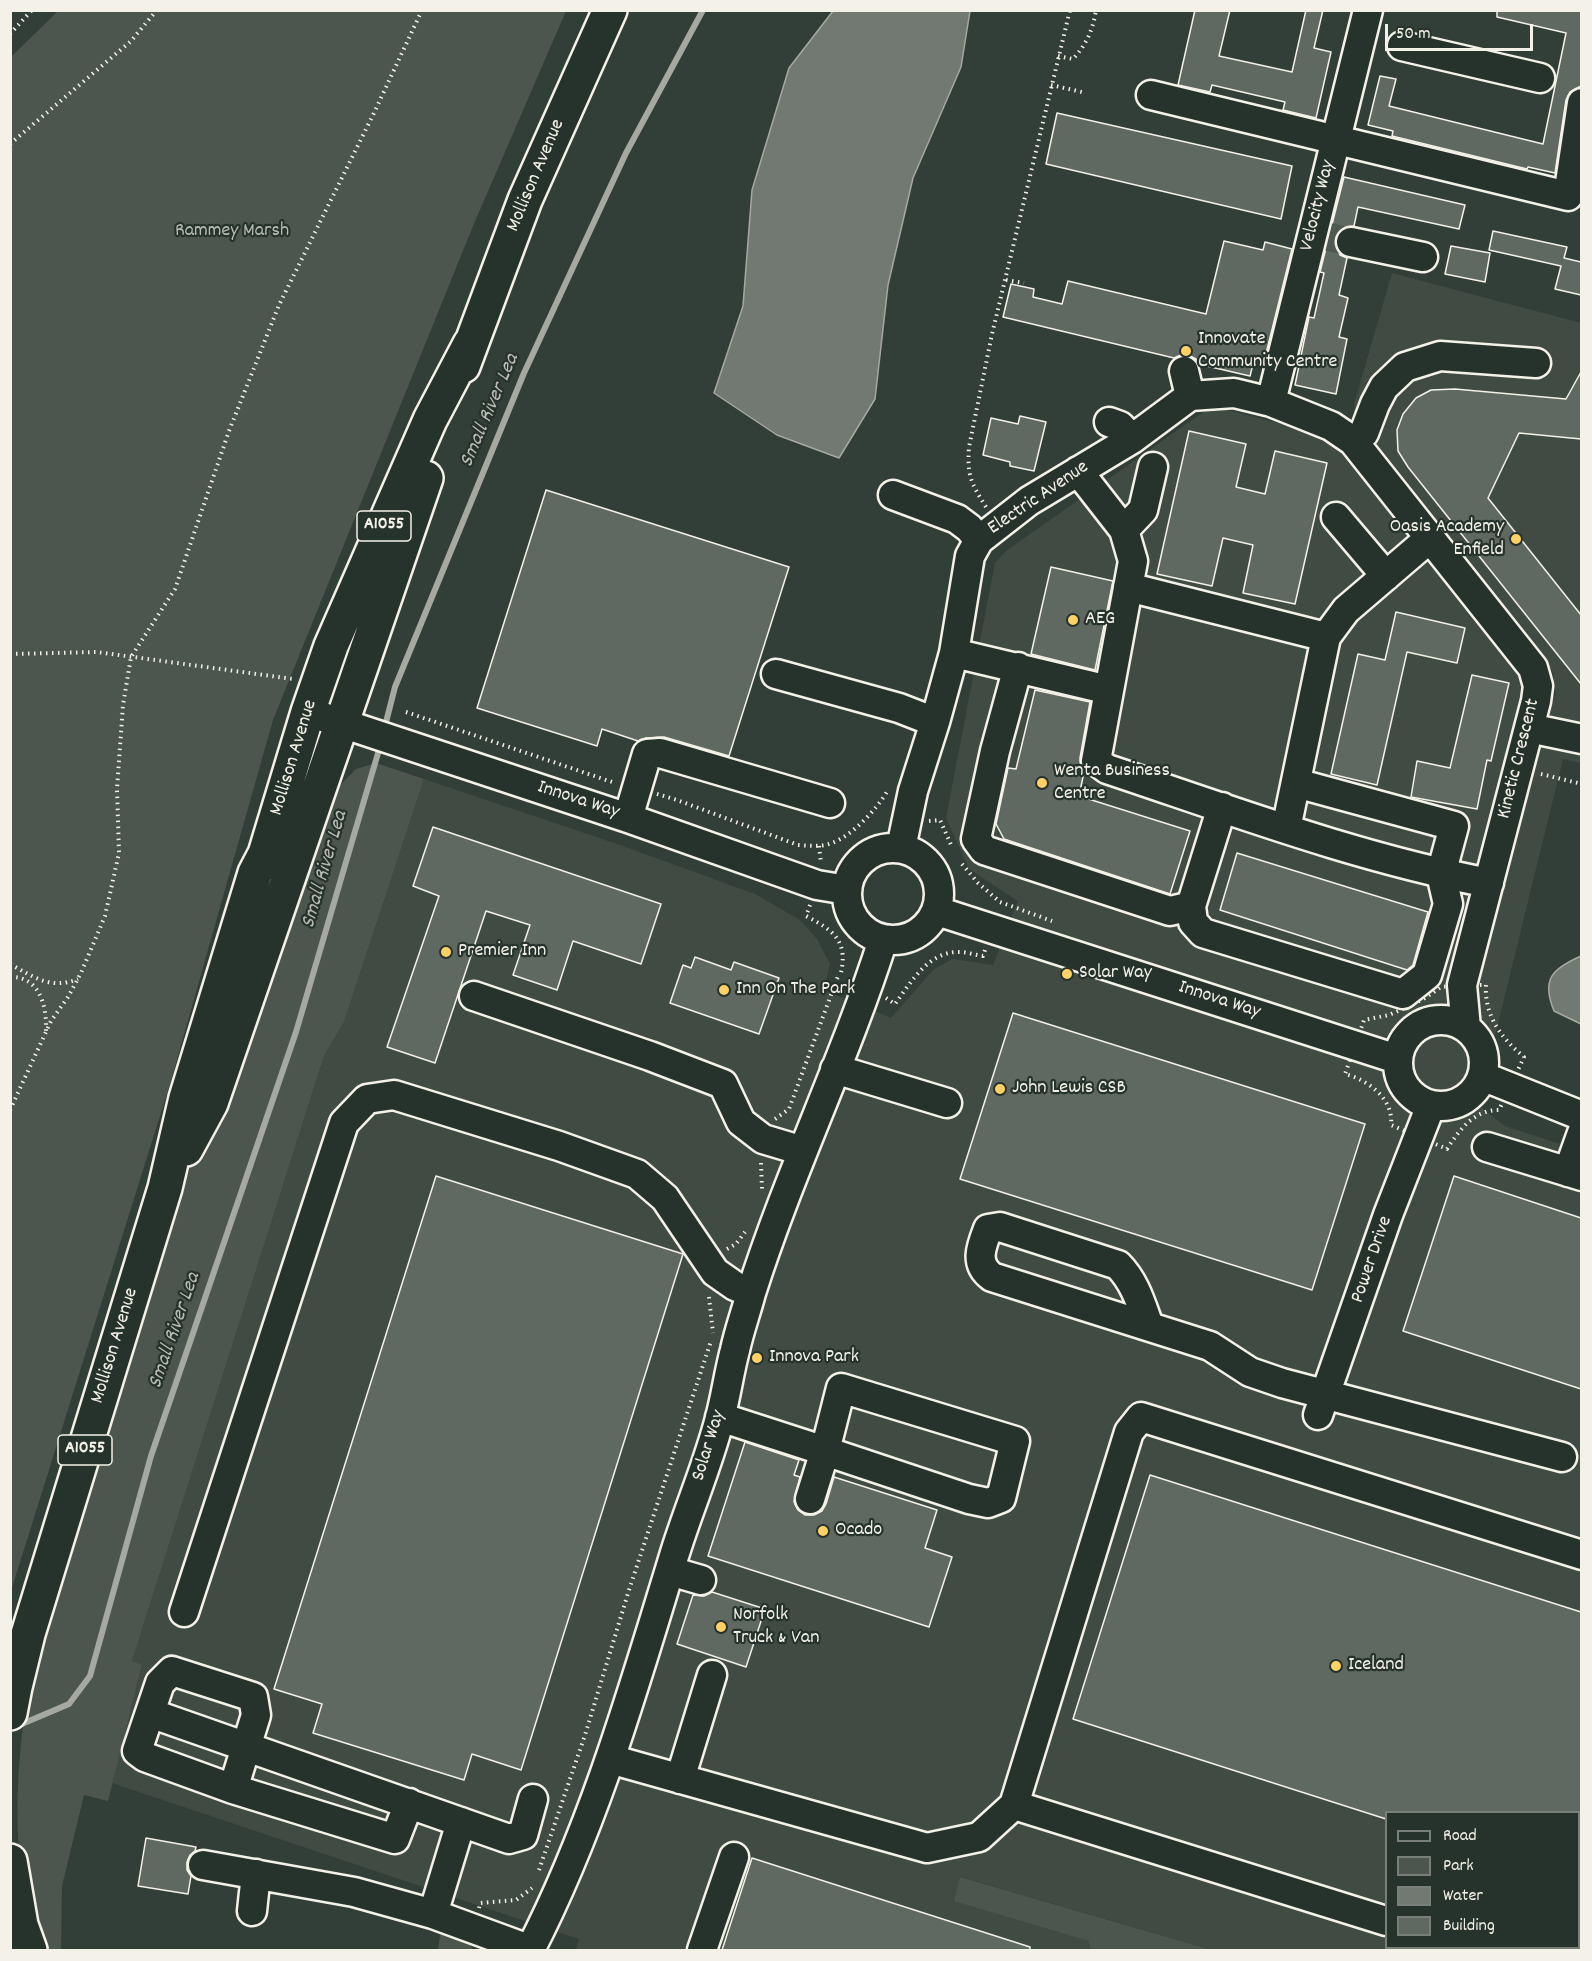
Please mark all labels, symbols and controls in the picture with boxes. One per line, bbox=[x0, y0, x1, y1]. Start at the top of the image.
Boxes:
scale bar bbox=[1388, 12, 1536, 50]
text: 50 m bbox=[1396, 22, 1431, 47]
street label: Mollison Avenue bbox=[503, 116, 571, 236]
street label: Velocity Way bbox=[1296, 158, 1342, 254]
park label: Rammey Marsh bbox=[175, 220, 289, 244]
place label: Innovate Community Centre bbox=[1198, 328, 1337, 375]
marker: Innovate Community Centre bbox=[1179, 344, 1193, 358]
water label: Small River Lea bbox=[456, 351, 526, 471]
street label: Electric Avenue bbox=[984, 456, 1094, 542]
road number: A1055 bbox=[357, 511, 411, 541]
place label: Oasis Academy Enfield bbox=[1390, 516, 1504, 563]
marker: Oasis Academy Enfield bbox=[1509, 532, 1523, 546]
place label: AEG bbox=[1085, 608, 1115, 632]
marker: AEG bbox=[1066, 613, 1080, 627]
street label: Mollison Avenue bbox=[266, 697, 324, 819]
street label: Kinetic Crescent bbox=[1494, 697, 1546, 821]
place label: Wenta Business Centre bbox=[1054, 760, 1170, 807]
street label: Innova Way bbox=[534, 776, 622, 826]
marker: Wenta Business Centre bbox=[1035, 776, 1049, 790]
water label: Small River Lea bbox=[297, 809, 355, 931]
place label: Premier Inn bbox=[458, 940, 546, 964]
marker: Premier Inn bbox=[439, 945, 453, 959]
place label: Solar Way bbox=[1079, 962, 1152, 986]
marker: Solar Way bbox=[1060, 967, 1074, 981]
street label: Innova Way bbox=[1175, 976, 1263, 1026]
place label: Inn On The Park bbox=[736, 978, 855, 1002]
marker: Inn On The Park bbox=[717, 983, 731, 997]
place label: John Lewis CSB bbox=[1012, 1077, 1126, 1101]
marker: John Lewis CSB bbox=[993, 1082, 1007, 1096]
street label: Power Drive bbox=[1347, 1213, 1399, 1307]
water label: Small River Lea bbox=[144, 1270, 208, 1392]
street label: Mollison Avenue bbox=[87, 1285, 145, 1407]
place label: Innova Park bbox=[769, 1346, 859, 1370]
marker: Innova Park bbox=[750, 1351, 764, 1365]
street label: Solar Way bbox=[688, 1408, 732, 1484]
road number: A1055 bbox=[58, 1435, 112, 1465]
place label: Ocado bbox=[835, 1519, 882, 1543]
marker: Ocado bbox=[816, 1524, 830, 1538]
place label: Norfolk Truck & Van bbox=[733, 1604, 819, 1651]
marker: Norfolk Truck & Van bbox=[714, 1620, 728, 1634]
place label: Iceland bbox=[1348, 1654, 1404, 1678]
marker: Iceland bbox=[1329, 1659, 1343, 1673]
legend bbox=[1385, 1811, 1580, 1949]
text: Road bbox=[1443, 1824, 1477, 1849]
text: Park bbox=[1443, 1854, 1474, 1879]
text: Water bbox=[1443, 1884, 1483, 1909]
text: Building bbox=[1443, 1914, 1495, 1939]

